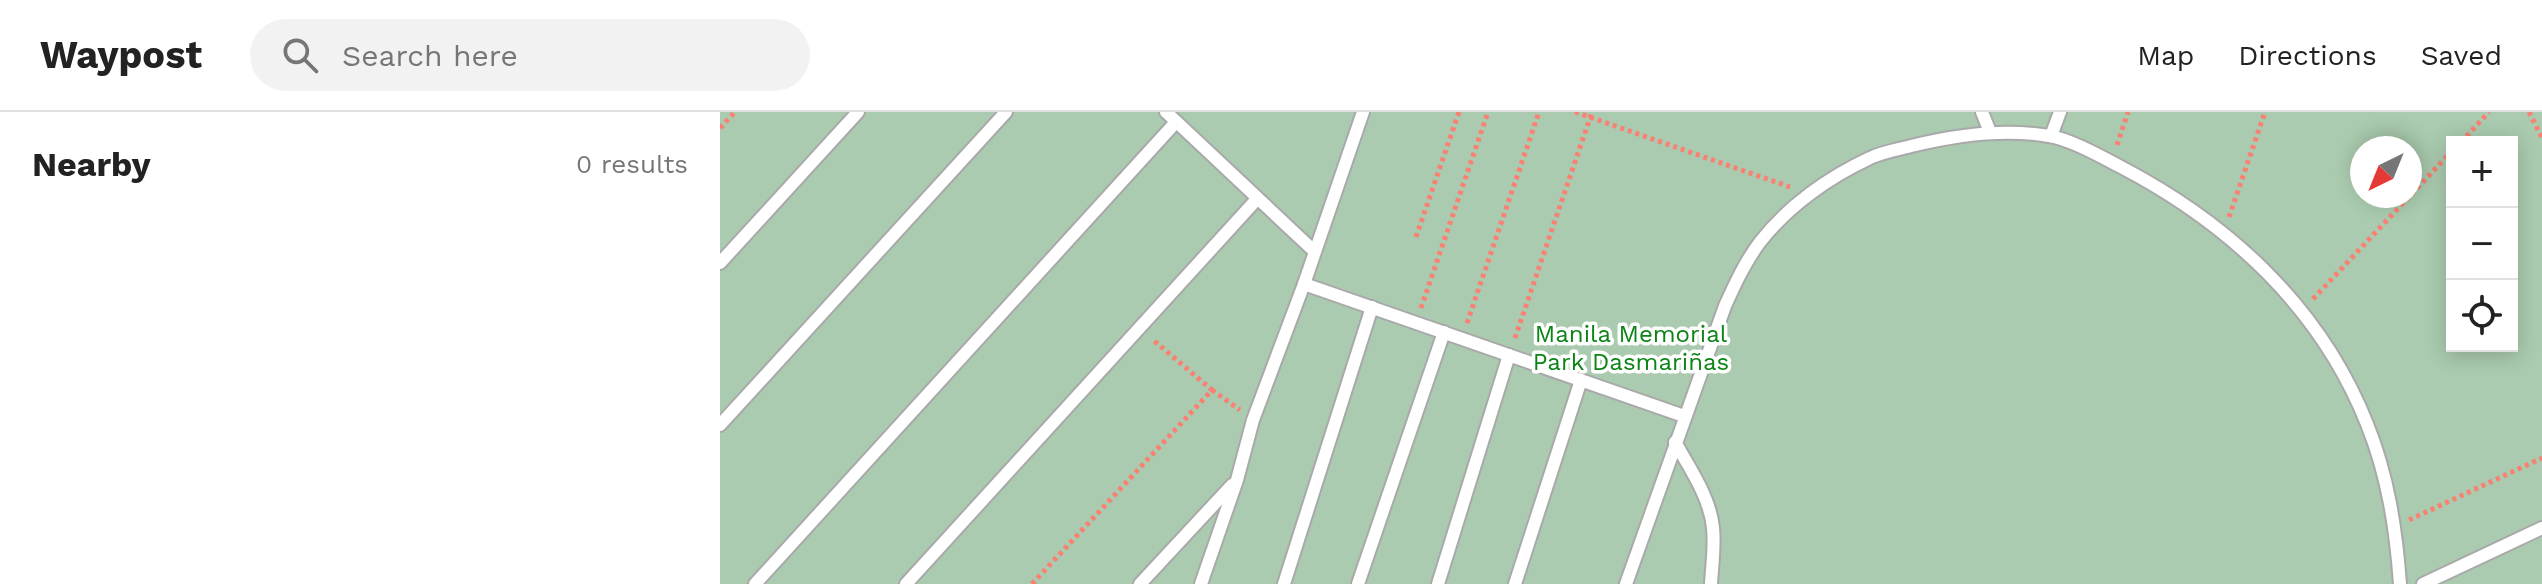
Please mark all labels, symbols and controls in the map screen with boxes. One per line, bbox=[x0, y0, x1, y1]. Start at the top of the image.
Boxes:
search box bbox=[250, 19, 810, 91]
text: Waypost bbox=[40, 33, 202, 77]
icon: search bbox=[278, 33, 322, 77]
text: Search here bbox=[342, 38, 518, 73]
text: Map bbox=[2137, 39, 2194, 72]
text: Directions bbox=[2238, 39, 2377, 72]
text: Saved bbox=[2421, 39, 2502, 72]
north arrow bbox=[2350, 136, 2422, 208]
map controls bbox=[2446, 136, 2518, 352]
button: + bbox=[2446, 136, 2518, 208]
text: Nearby bbox=[32, 144, 151, 184]
text: 0 results bbox=[576, 149, 688, 179]
button: − bbox=[2446, 208, 2518, 280]
button: locate bbox=[2446, 280, 2518, 352]
park label: Manila Memorial Park Dasmariñas bbox=[1533, 320, 1729, 376]

